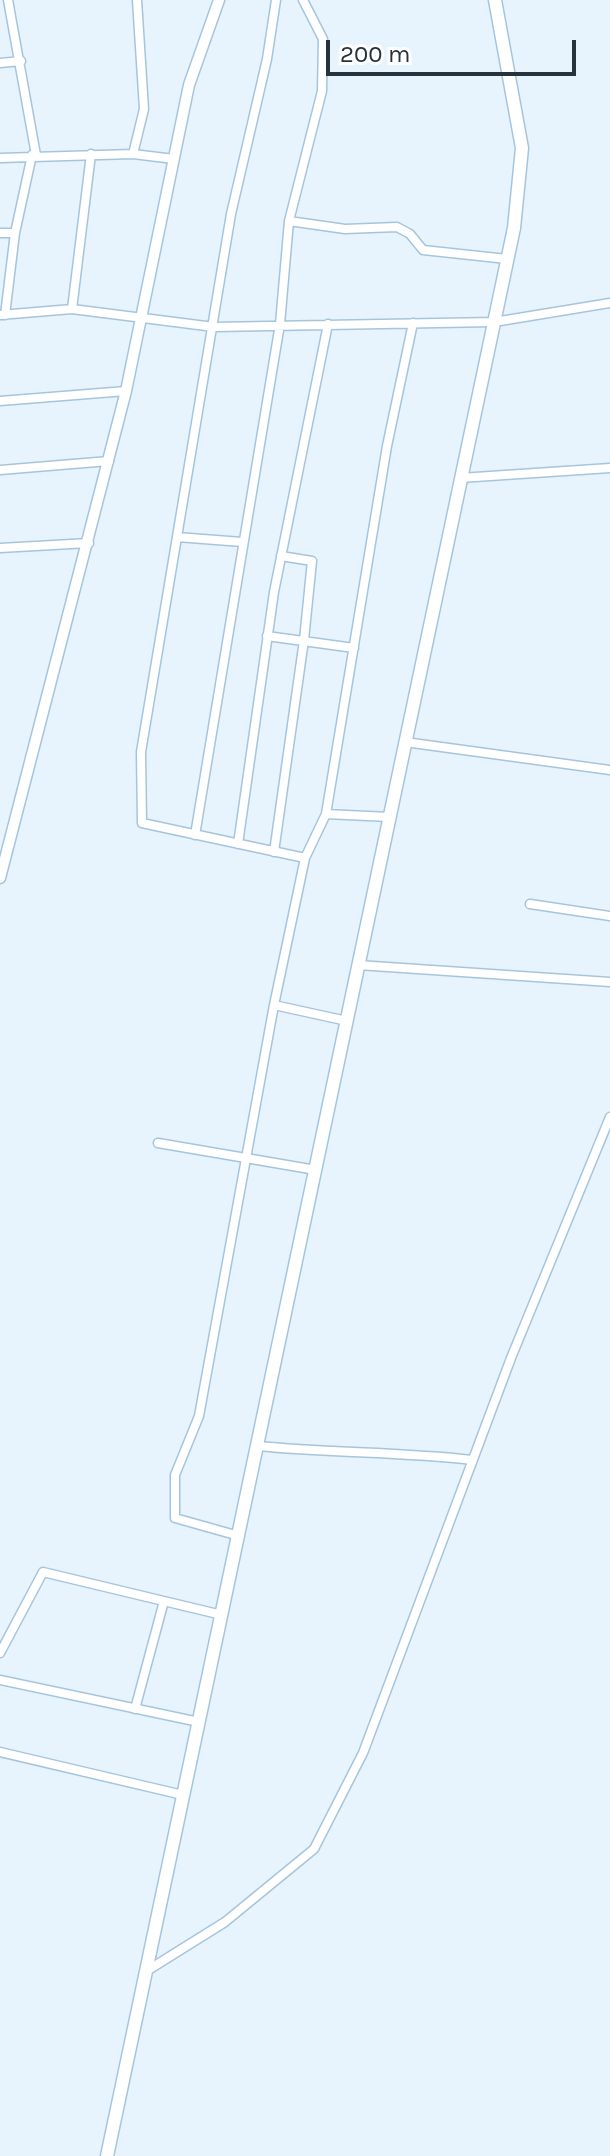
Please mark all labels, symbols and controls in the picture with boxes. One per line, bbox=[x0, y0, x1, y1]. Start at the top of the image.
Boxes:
scale bar bbox=[330, 24, 580, 74]
text: 200 m bbox=[340, 40, 411, 68]

